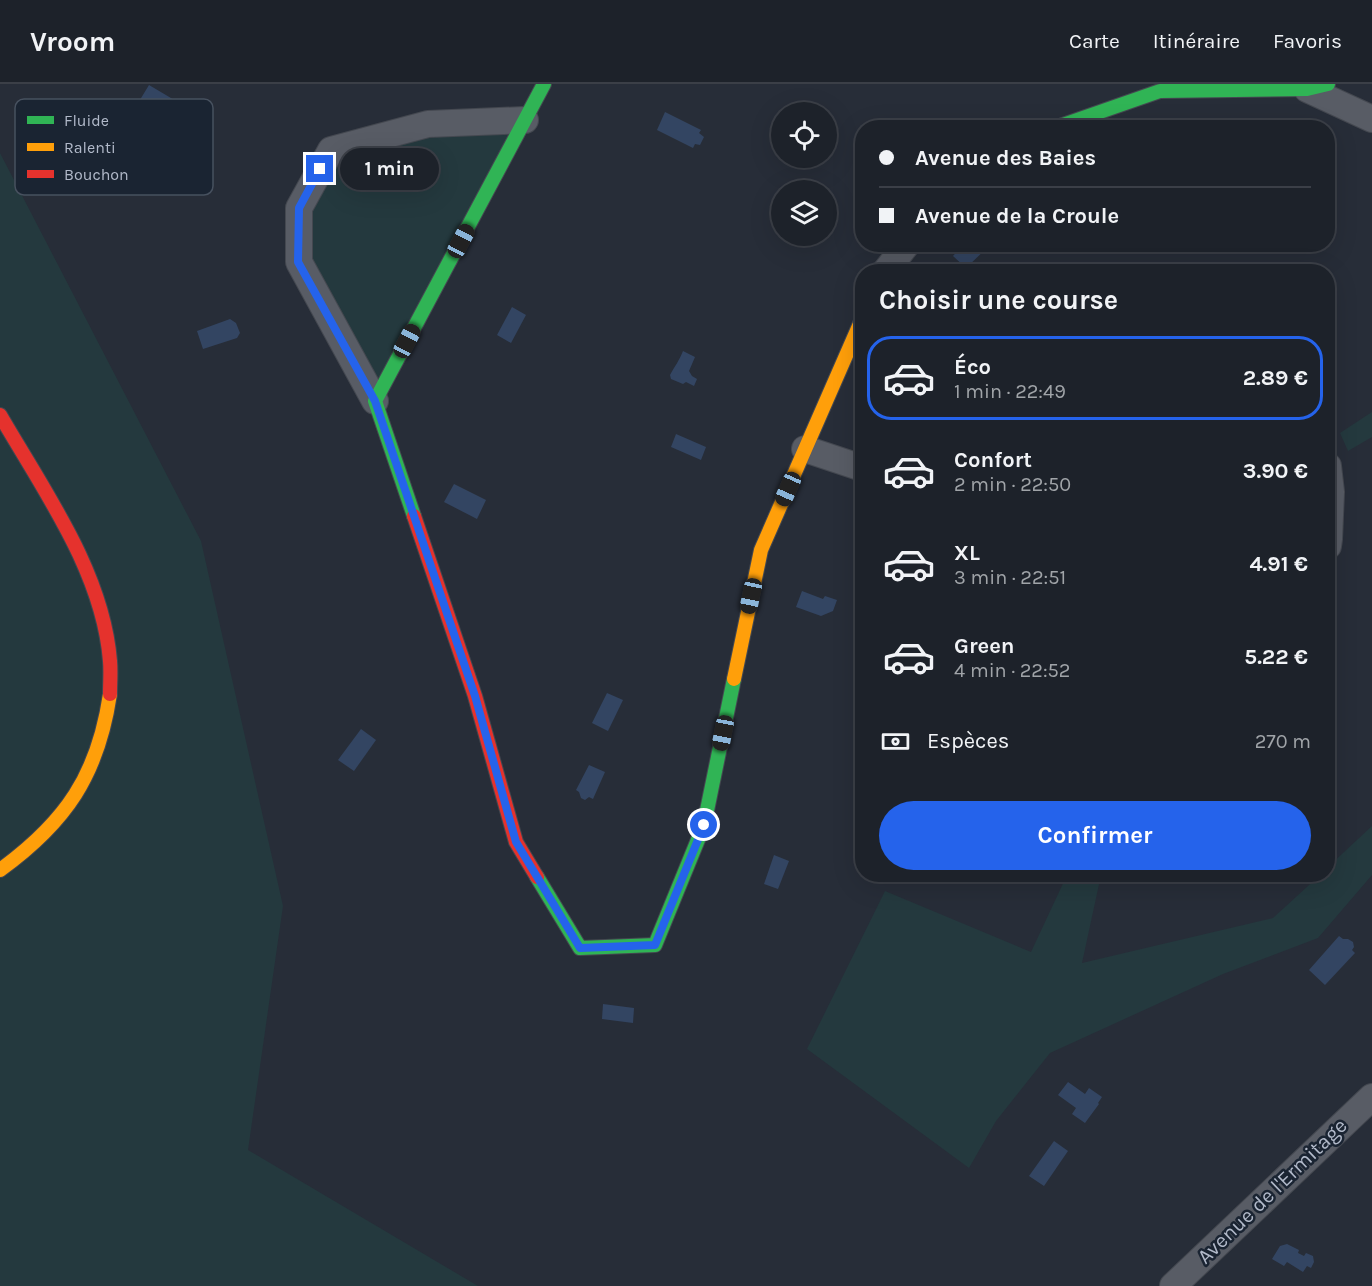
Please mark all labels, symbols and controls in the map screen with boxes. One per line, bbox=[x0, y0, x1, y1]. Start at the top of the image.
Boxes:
text: Vroom bbox=[30, 25, 115, 58]
text: Carte bbox=[1069, 29, 1120, 53]
text: Itinéraire bbox=[1153, 29, 1240, 53]
text: Favoris bbox=[1273, 29, 1342, 53]
legend bbox=[15, 99, 213, 195]
map controls bbox=[771, 102, 837, 246]
button: locate bbox=[771, 102, 837, 168]
text: Fluide bbox=[64, 111, 109, 130]
text: Ralenti bbox=[64, 138, 116, 157]
text: Avenue des Baies bbox=[915, 145, 1096, 171]
callout: 1 min bbox=[341, 148, 440, 190]
route end bbox=[306, 155, 333, 182]
text: 1 min bbox=[364, 157, 415, 180]
text: Bouchon bbox=[64, 165, 129, 184]
button: layers bbox=[771, 180, 837, 246]
text: Avenue de la Croule bbox=[915, 203, 1119, 229]
car bbox=[445, 221, 477, 261]
text: Choisir une course bbox=[879, 284, 1118, 316]
car bbox=[391, 321, 423, 361]
icon: car bbox=[882, 351, 936, 405]
text: Éco bbox=[954, 354, 991, 380]
text: 2.89 € bbox=[1243, 365, 1308, 391]
text: 1 min · 22:49 bbox=[954, 380, 1066, 403]
icon: car bbox=[882, 444, 936, 498]
text: Confort bbox=[954, 447, 1032, 473]
text: 3.90 € bbox=[1243, 458, 1308, 484]
car bbox=[772, 469, 804, 509]
text: 2 min · 22:50 bbox=[954, 473, 1071, 496]
icon: car bbox=[882, 537, 936, 591]
text: XL bbox=[954, 540, 980, 566]
text: 4.91 € bbox=[1249, 551, 1308, 577]
text: 3 min · 22:51 bbox=[954, 566, 1066, 589]
car bbox=[738, 577, 764, 615]
icon: car bbox=[882, 630, 936, 684]
text: Green bbox=[954, 633, 1015, 659]
text: 5.22 € bbox=[1244, 644, 1308, 670]
text: 4 min · 22:52 bbox=[954, 659, 1070, 682]
car bbox=[711, 714, 735, 752]
icon: cash bbox=[879, 725, 912, 758]
text: Espèces bbox=[927, 728, 1009, 754]
text: 270 m bbox=[1255, 730, 1311, 753]
button: Confirmer bbox=[879, 801, 1311, 870]
route start bbox=[690, 811, 717, 838]
street label: Avenue de l'Ermitage bbox=[1192, 1113, 1352, 1269]

